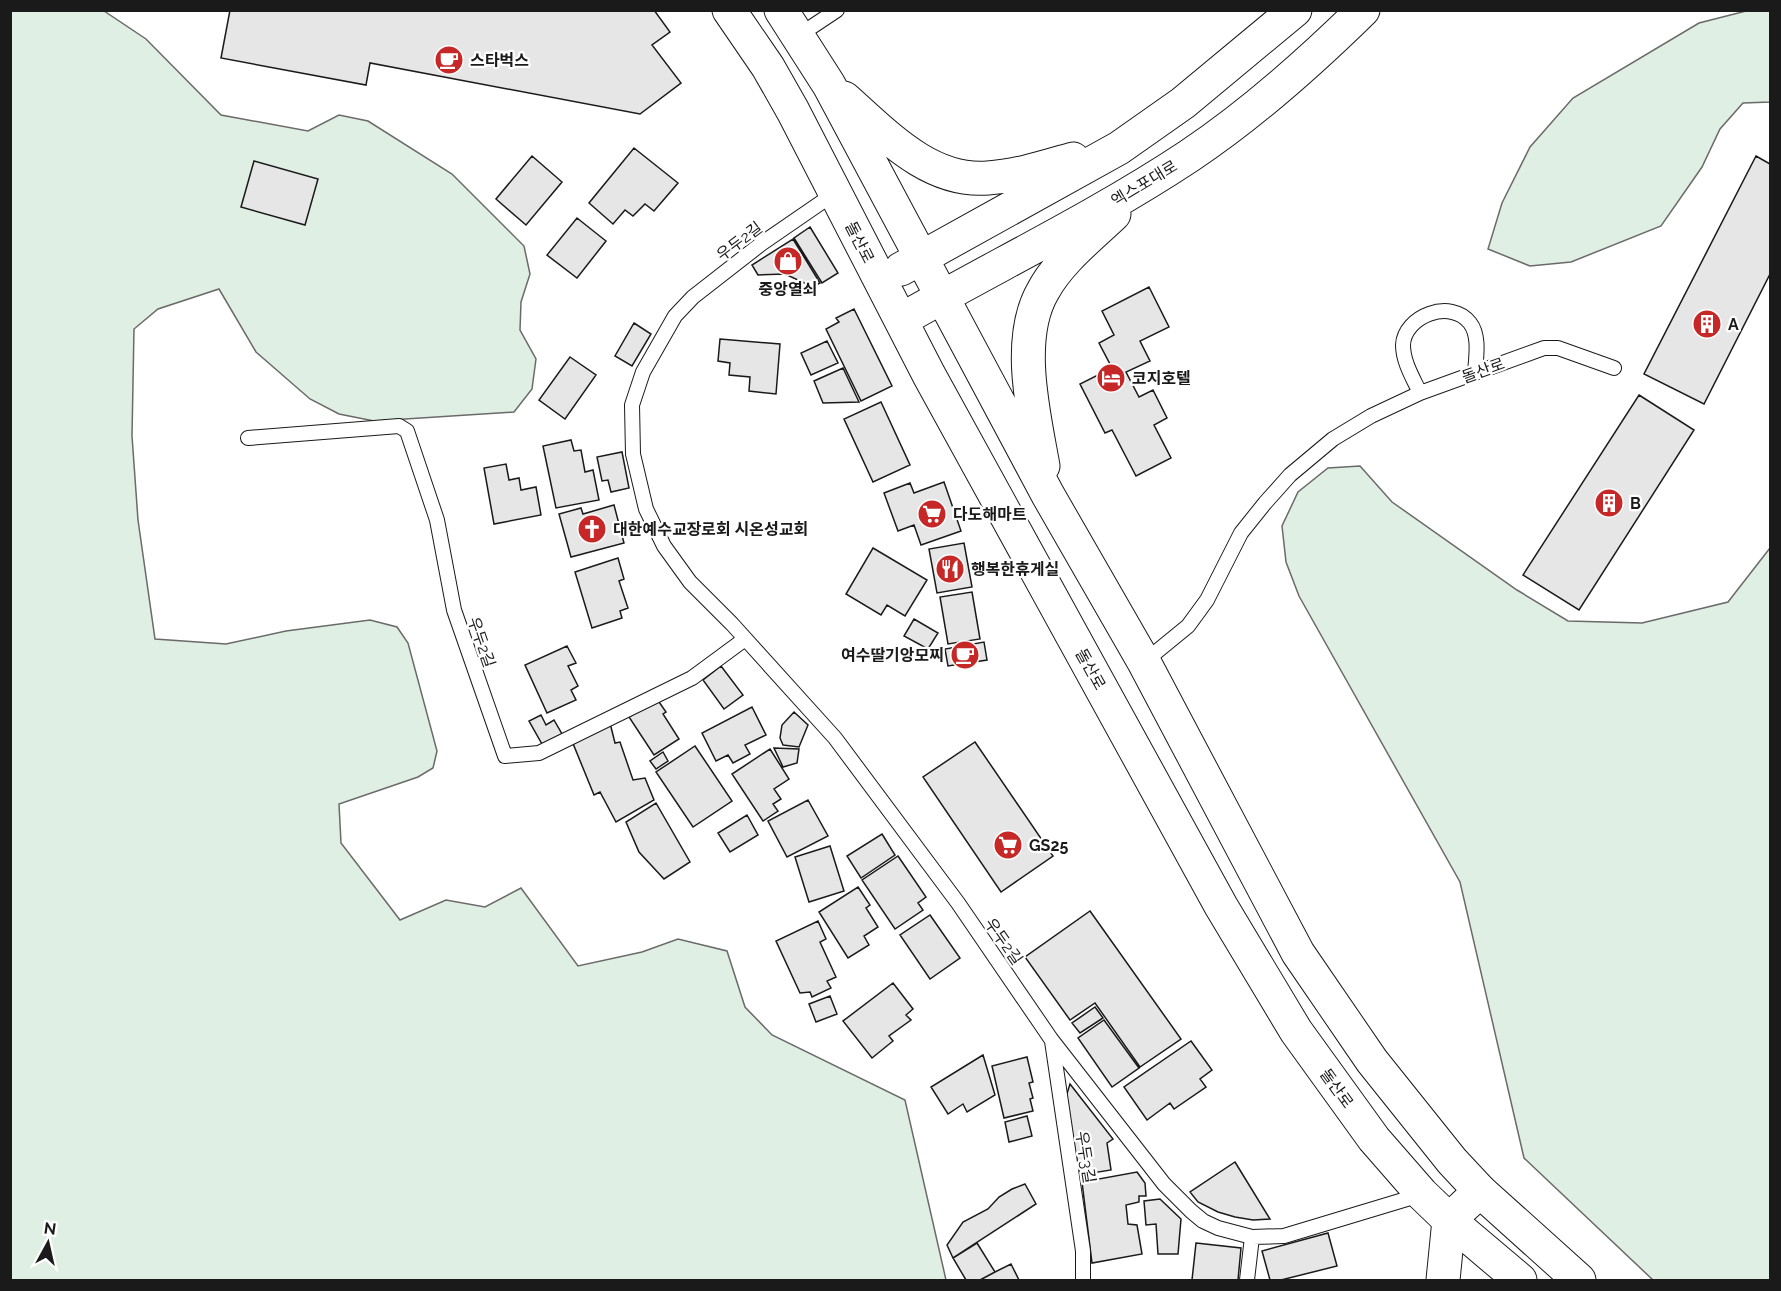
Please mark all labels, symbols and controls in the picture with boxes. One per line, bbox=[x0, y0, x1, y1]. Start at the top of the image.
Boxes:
cafe icon: 스타벅스 bbox=[433, 44, 465, 76]
place label: 스타벅스 bbox=[470, 51, 529, 70]
street label: 엑스포대로 bbox=[1108, 156, 1181, 211]
street label: 우두2길 bbox=[713, 218, 766, 265]
street label: 돌산로 bbox=[841, 218, 878, 266]
shop icon: 중앙열쇠 bbox=[772, 245, 804, 277]
place label: 중앙열쇠 bbox=[759, 280, 817, 299]
building icon: A bbox=[1691, 308, 1723, 340]
place label: A bbox=[1728, 315, 1739, 334]
street label: 돌산로 bbox=[1459, 354, 1507, 387]
hotel icon: 코지호텔 bbox=[1095, 362, 1127, 394]
place label: 코지호텔 bbox=[1132, 369, 1191, 388]
building icon: B bbox=[1593, 487, 1625, 519]
place label: B bbox=[1630, 494, 1641, 513]
supermarket icon: 다도해마트 bbox=[916, 498, 948, 530]
place label: 다도해마트 bbox=[953, 505, 1027, 524]
church icon: 대한예수교장로회 시온성교회 bbox=[576, 513, 608, 545]
place label: 대한예수교장로회 시온성교회 bbox=[613, 520, 808, 539]
restaurant icon: 행복한휴게실 bbox=[934, 553, 966, 585]
place label: 행복한휴게실 bbox=[971, 560, 1059, 579]
street label: 우두2길 bbox=[464, 614, 499, 670]
cafe icon: 여수딸기앙모찌 bbox=[949, 639, 981, 671]
street label: 돌산로 bbox=[1072, 645, 1110, 693]
place label: 여수딸기앙모찌 bbox=[841, 646, 944, 665]
supermarket icon: GS25 bbox=[992, 829, 1024, 861]
place label: GS25 bbox=[1029, 836, 1068, 855]
street label: 우두2길 bbox=[981, 914, 1026, 968]
street label: 돌산로 bbox=[1316, 1065, 1357, 1112]
street label: 우두3길 bbox=[1072, 1130, 1099, 1185]
north arrow bbox=[18, 1213, 78, 1273]
text: N bbox=[43, 1218, 57, 1239]

